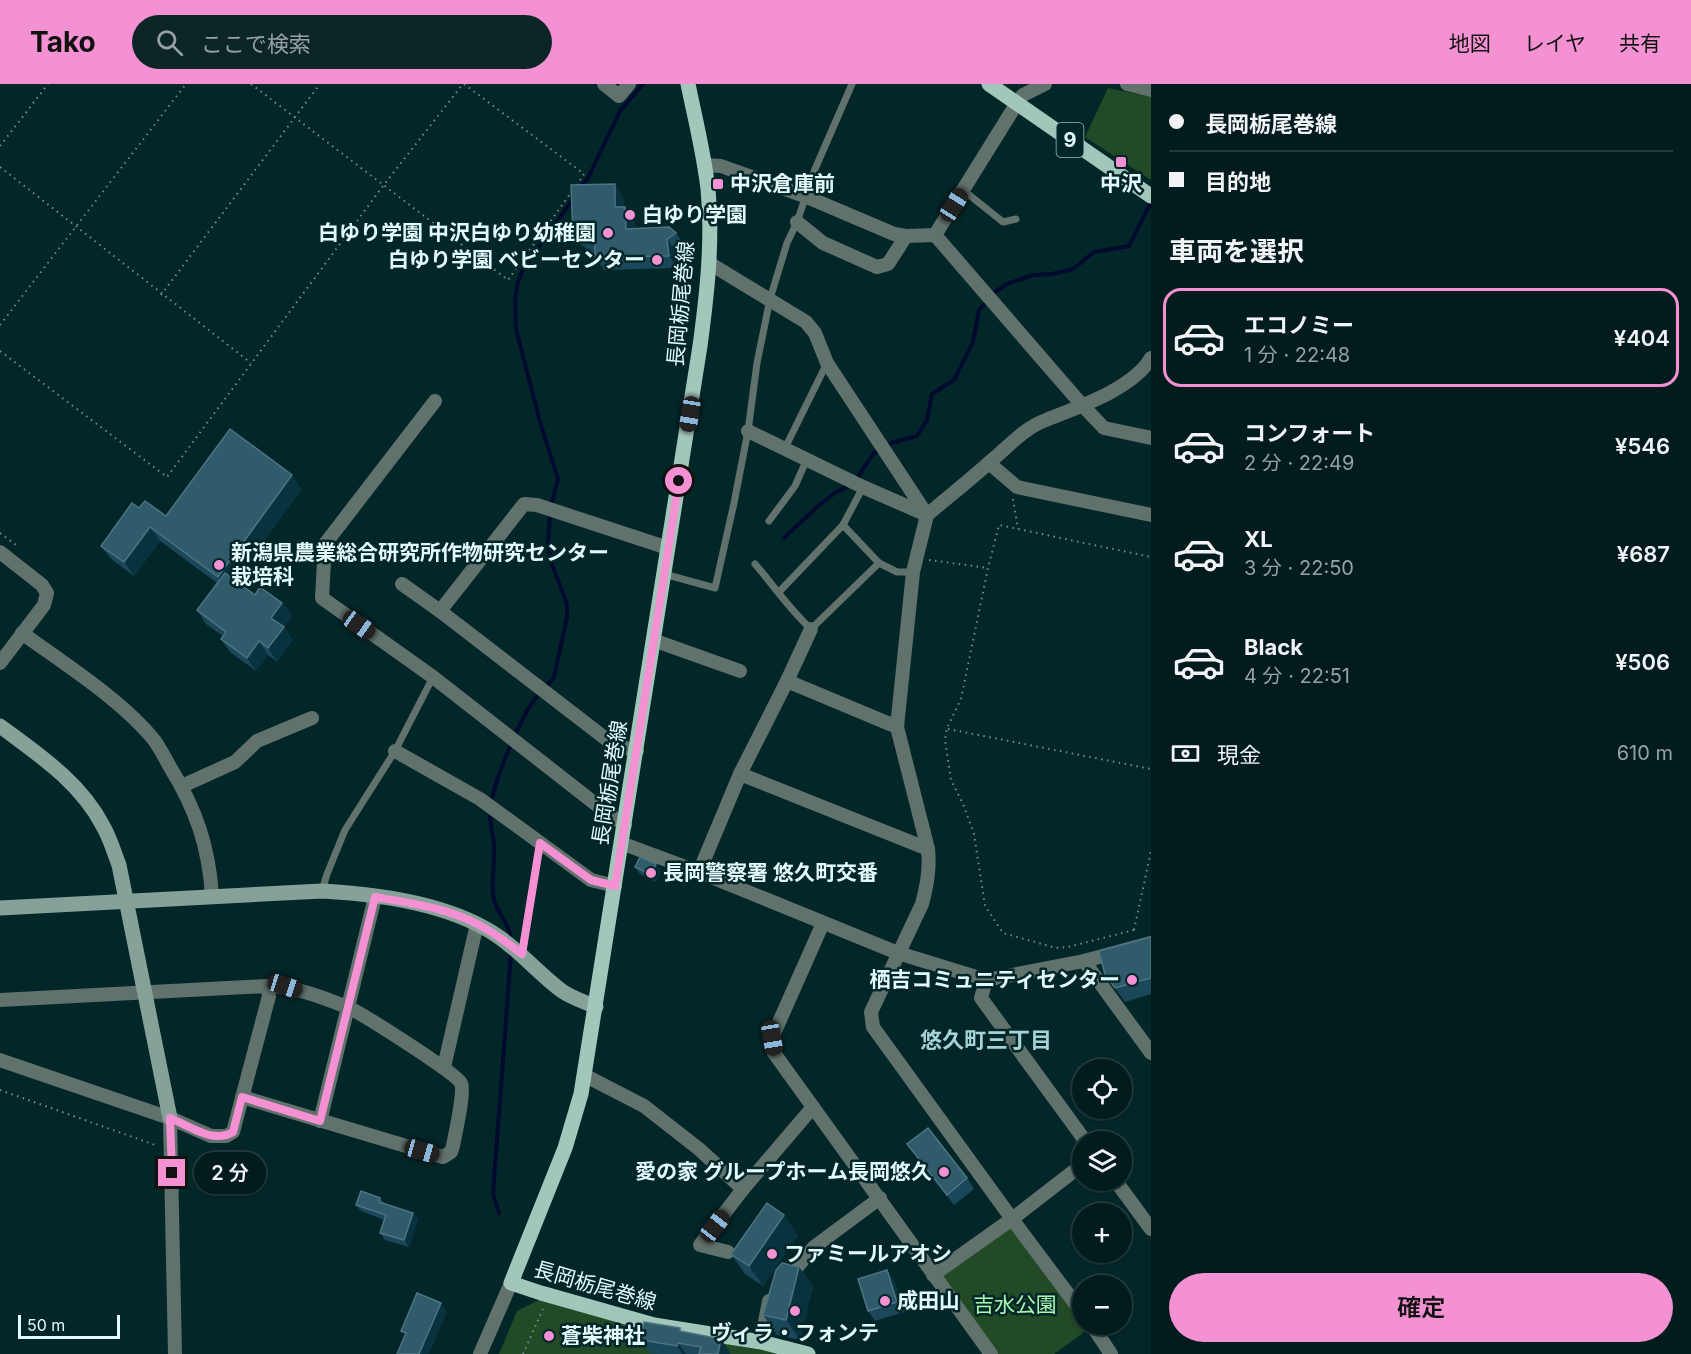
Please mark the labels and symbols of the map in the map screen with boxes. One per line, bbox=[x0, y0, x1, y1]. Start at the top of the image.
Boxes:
road number: 9 bbox=[1056, 123, 1084, 157]
marker: 中沢 bbox=[1114, 155, 1128, 169]
place label: 中沢倉庫前 bbox=[730, 171, 835, 196]
place label: 中沢 bbox=[1100, 171, 1142, 196]
marker: 中沢倉庫前 bbox=[711, 177, 725, 191]
car bbox=[937, 185, 971, 225]
place label: 白ゆり学園 bbox=[642, 202, 747, 227]
marker: 白ゆり学園 bbox=[623, 208, 637, 222]
place label: 白ゆり学園 中沢白ゆり幼稚園 bbox=[318, 220, 596, 245]
marker: 白ゆり学園 中沢白ゆり幼稚園 bbox=[601, 226, 615, 240]
street label: 長岡栃尾巻線 bbox=[663, 240, 698, 368]
place label: 白ゆり学園 ベビーセンター bbox=[388, 247, 645, 272]
marker: 白ゆり学園 ベビーセンター bbox=[650, 253, 664, 267]
car bbox=[678, 395, 702, 433]
route start bbox=[665, 467, 692, 494]
place label: 新潟県農業総合研究所作物研究センター 栽培科 bbox=[231, 540, 609, 589]
marker: 新潟県農業総合研究所作物研究センター 栽培科 bbox=[212, 558, 226, 572]
car bbox=[339, 607, 379, 643]
street label: 長岡栃尾巻線 bbox=[587, 719, 632, 847]
place label: 長岡警察署 悠久町交番 bbox=[663, 860, 878, 885]
marker: 長岡警察署 悠久町交番 bbox=[644, 866, 658, 880]
place label: 栖吉コミュニティセンター bbox=[869, 967, 1120, 992]
car bbox=[265, 972, 305, 1000]
marker: 栖吉コミュニティセンター bbox=[1125, 973, 1139, 987]
car bbox=[760, 1019, 784, 1057]
district label: 悠久町三丁目 bbox=[920, 1027, 1052, 1053]
car bbox=[402, 1137, 442, 1165]
callout: 2 分 bbox=[193, 1152, 265, 1194]
route end bbox=[158, 1159, 185, 1186]
place label: 愛の家 グループホーム長岡悠久 bbox=[635, 1159, 932, 1184]
marker: 愛の家 グループホーム長岡悠久 bbox=[937, 1165, 951, 1179]
car bbox=[697, 1206, 733, 1246]
place label: ファミールアオシ bbox=[784, 1241, 952, 1266]
marker: ファミールアオシ bbox=[765, 1247, 779, 1261]
street label: 長岡栃尾巻線 bbox=[531, 1256, 659, 1315]
place label: 成田山 bbox=[897, 1288, 960, 1313]
park label: 吉水公園 bbox=[973, 1292, 1057, 1317]
marker: 成田山 bbox=[878, 1294, 892, 1308]
marker: ヴィラ・フォンテ bbox=[788, 1304, 802, 1318]
scale bar bbox=[18, 1312, 120, 1340]
place label: ヴィラ・フォンテ bbox=[711, 1320, 879, 1345]
place label: 蒼柴神社 bbox=[561, 1323, 645, 1348]
marker: 蒼柴神社 bbox=[542, 1329, 556, 1343]

